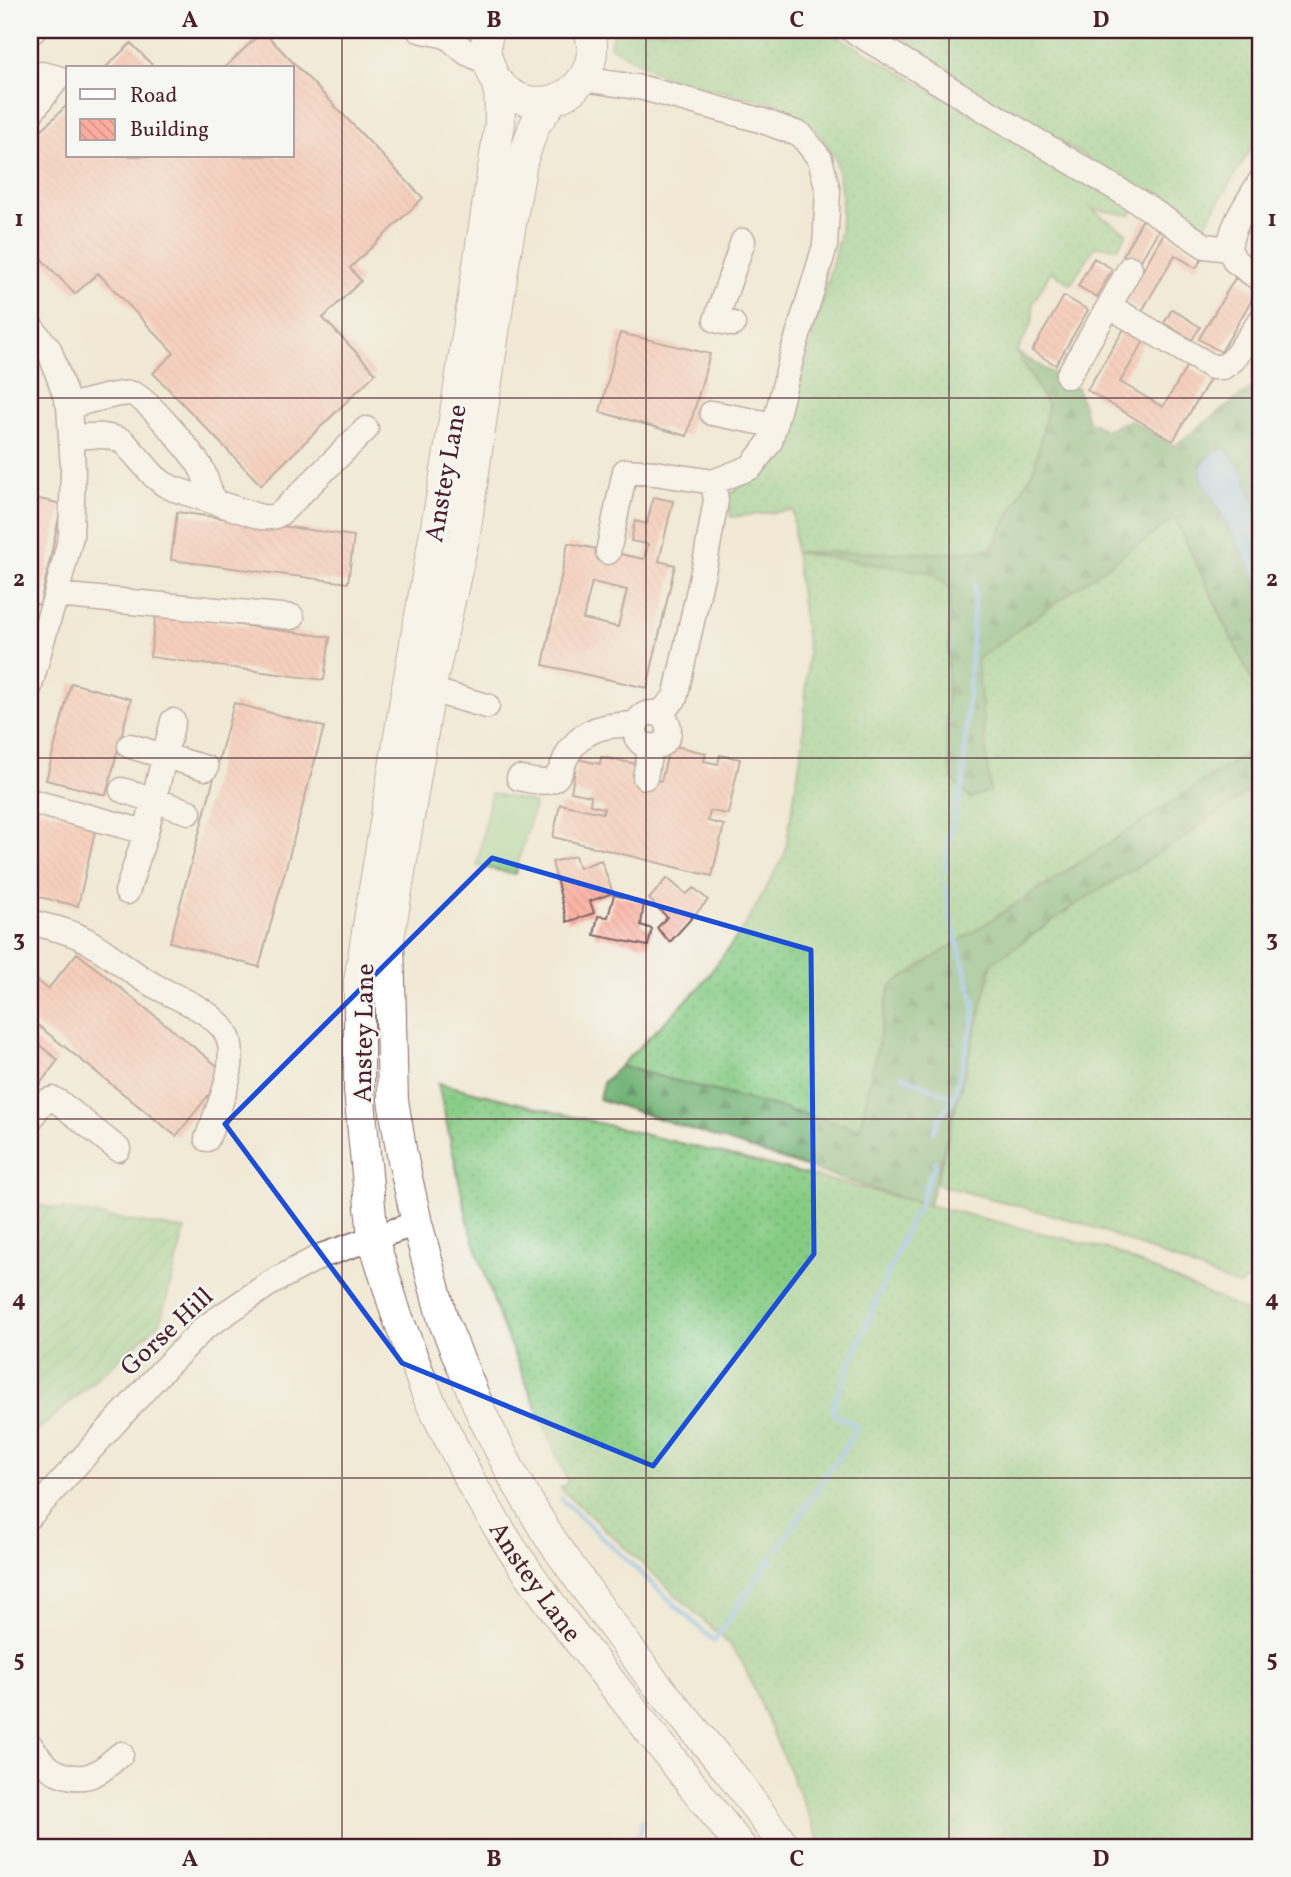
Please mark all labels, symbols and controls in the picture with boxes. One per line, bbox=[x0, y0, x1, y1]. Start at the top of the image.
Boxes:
text: A bbox=[182, 5, 198, 37]
text: B bbox=[486, 5, 502, 37]
text: C bbox=[790, 5, 804, 37]
text: D bbox=[1093, 5, 1110, 37]
legend bbox=[66, 66, 294, 158]
text: Road bbox=[130, 82, 177, 111]
text: Building bbox=[130, 116, 209, 145]
text: 1 bbox=[14, 204, 24, 236]
text: 1 bbox=[1267, 204, 1277, 236]
street label: Anstey Lane bbox=[417, 401, 477, 545]
text: 2 bbox=[13, 564, 25, 596]
text: 2 bbox=[1266, 564, 1278, 596]
text: 3 bbox=[13, 924, 25, 956]
text: 3 bbox=[1266, 924, 1278, 956]
street label: Anstey Lane bbox=[346, 963, 384, 1103]
street label: Gorse Hill bbox=[113, 1280, 222, 1385]
text: 4 bbox=[12, 1284, 26, 1316]
text: 4 bbox=[1265, 1284, 1279, 1316]
street label: Anstey Lane bbox=[479, 1515, 589, 1651]
text: 5 bbox=[13, 1644, 25, 1676]
text: 5 bbox=[1266, 1644, 1278, 1676]
text: A bbox=[182, 1844, 198, 1876]
text: B bbox=[486, 1844, 502, 1876]
text: C bbox=[790, 1844, 804, 1876]
text: D bbox=[1093, 1844, 1110, 1876]

